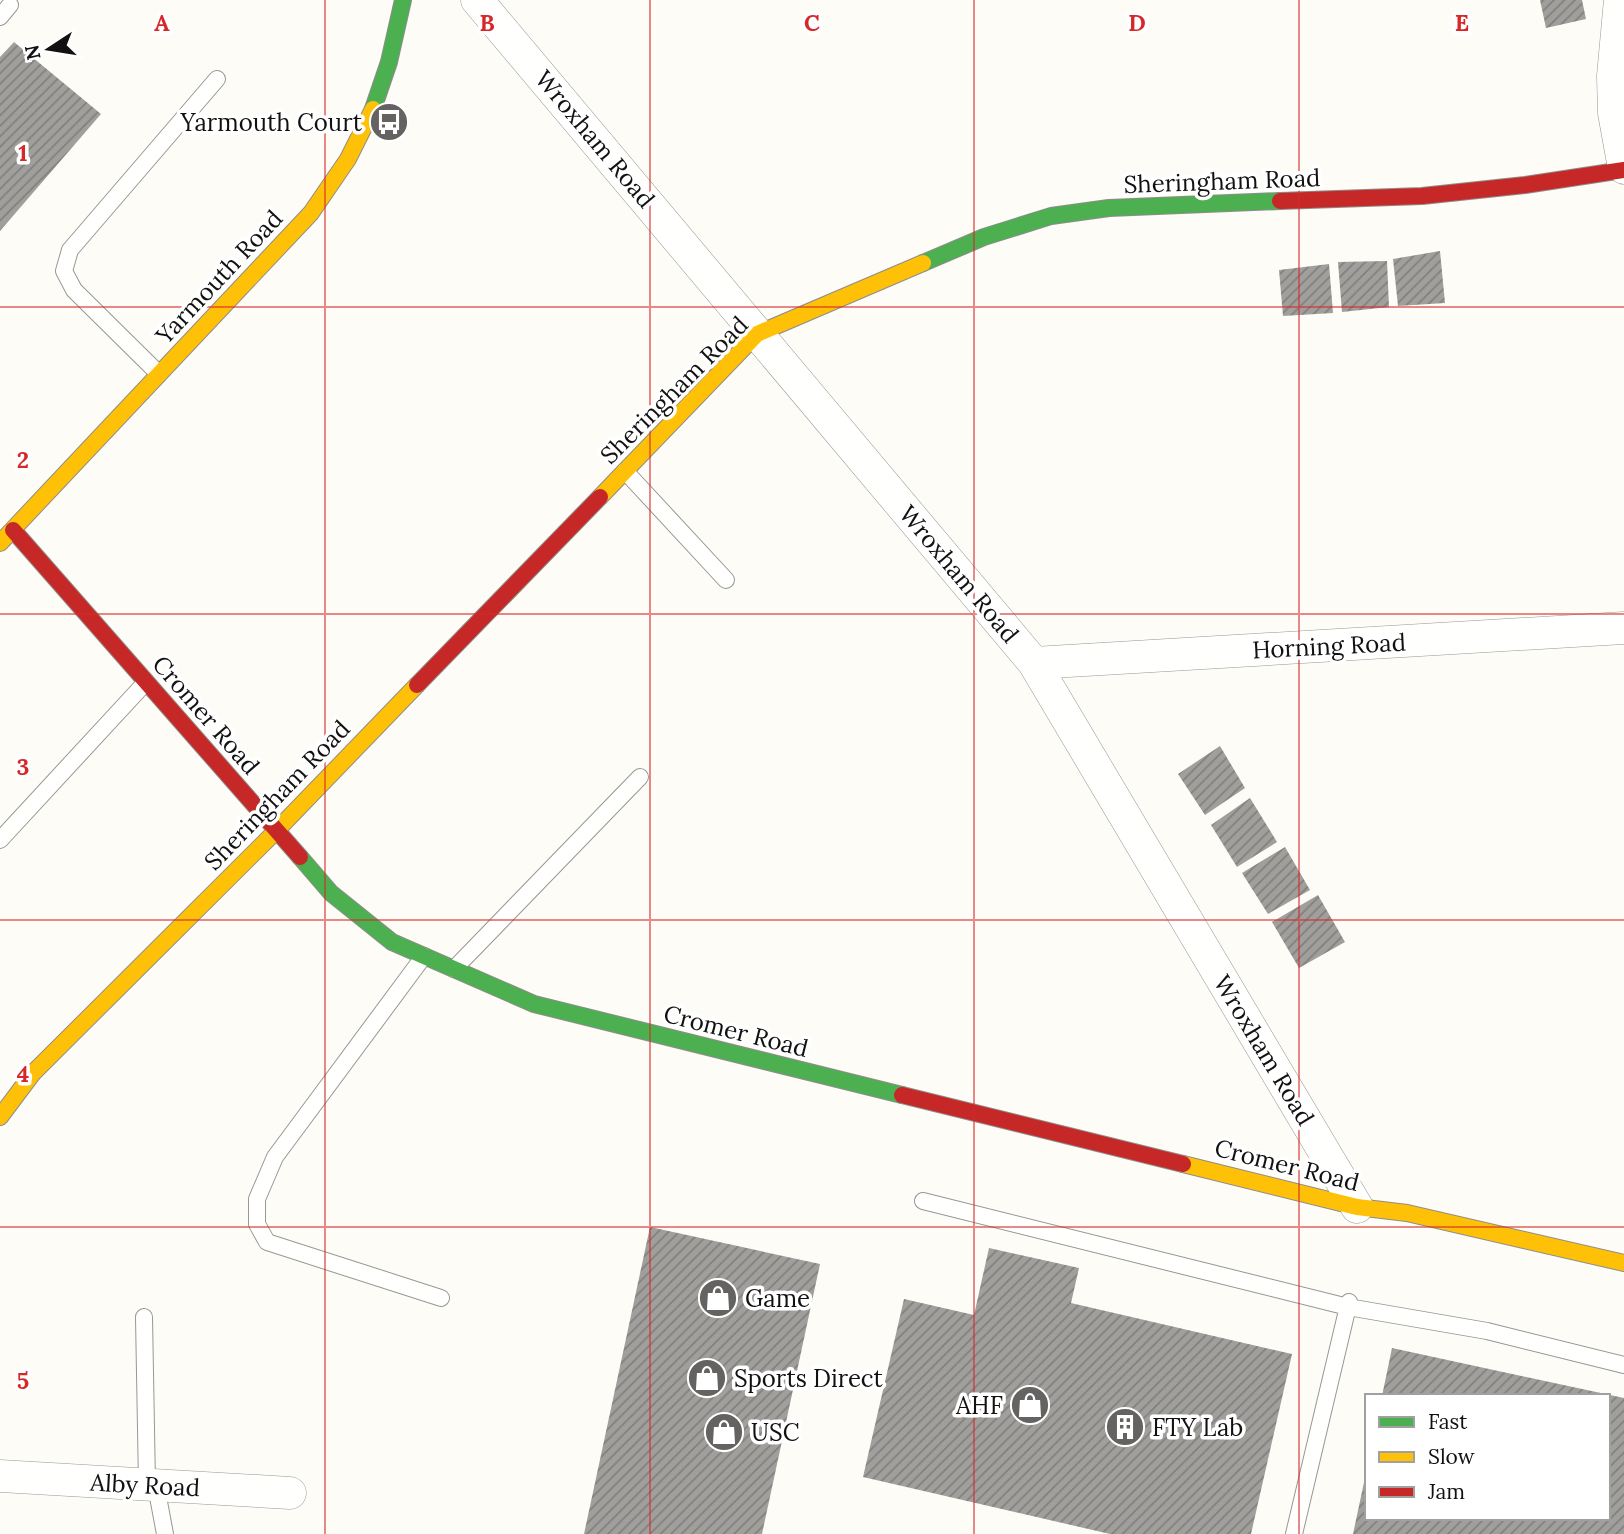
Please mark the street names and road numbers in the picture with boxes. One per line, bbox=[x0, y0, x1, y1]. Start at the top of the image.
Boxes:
street label: Wroxham Road bbox=[528, 64, 662, 214]
street label: Sheringham Road bbox=[1123, 162, 1321, 200]
street label: Yarmouth Road bbox=[148, 203, 289, 351]
street label: Sheringham Road bbox=[593, 309, 755, 471]
street label: Wroxham Road bbox=[892, 499, 1026, 649]
street label: Horning Road bbox=[1251, 626, 1407, 666]
street label: Cromer Road bbox=[146, 649, 266, 781]
street label: Sheringham Road bbox=[198, 713, 356, 877]
street label: Wroxham Road bbox=[1207, 969, 1321, 1131]
street label: Cromer Road bbox=[661, 998, 811, 1064]
street label: Cromer Road bbox=[1212, 1132, 1362, 1198]
street label: Alby Road bbox=[88, 1467, 201, 1503]

